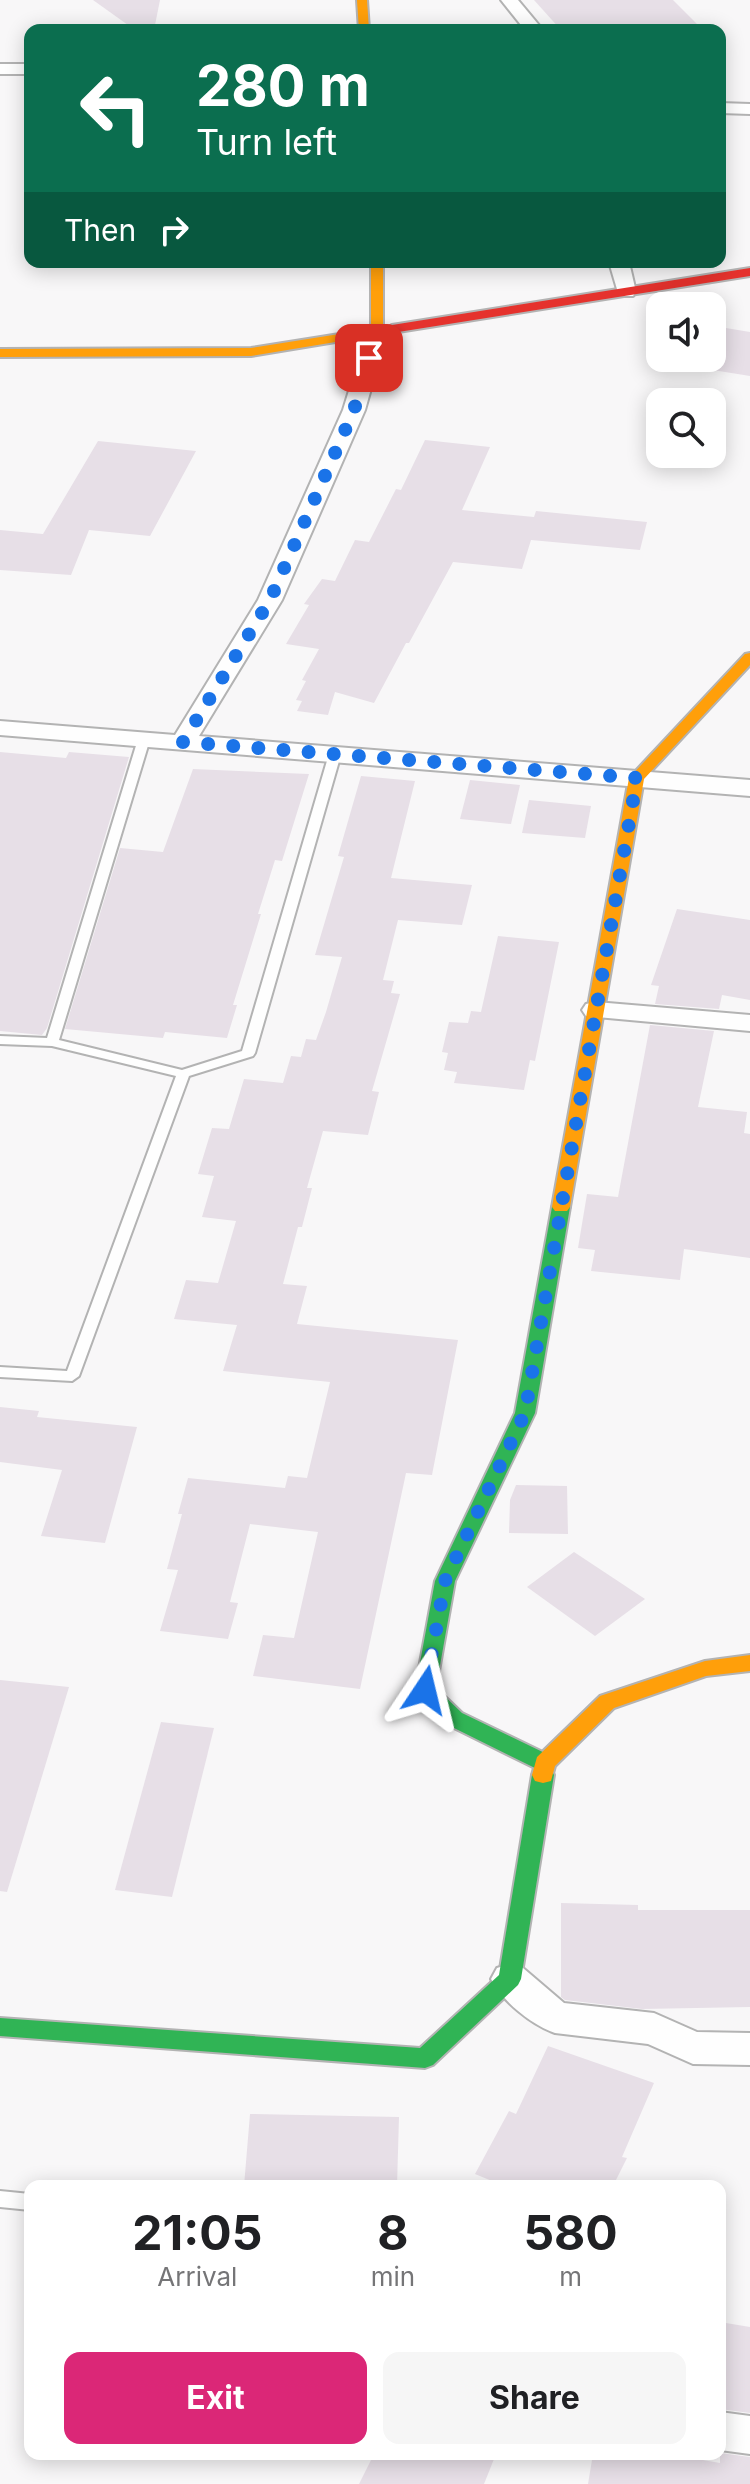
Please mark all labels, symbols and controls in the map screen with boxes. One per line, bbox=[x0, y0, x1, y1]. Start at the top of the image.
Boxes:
text: 280 m bbox=[196, 52, 370, 120]
icon: left bbox=[64, 56, 168, 160]
text: Turn left bbox=[196, 120, 337, 164]
icon: right bbox=[152, 208, 196, 252]
text: Then bbox=[64, 212, 136, 248]
map controls bbox=[646, 292, 726, 468]
button: sound bbox=[646, 292, 726, 372]
pin bbox=[335, 324, 403, 392]
icon: arrive bbox=[347, 336, 391, 380]
button: search bbox=[646, 388, 726, 468]
position arrow bbox=[383, 1648, 467, 1732]
text: 21:05 bbox=[132, 2203, 262, 2262]
text: 8 bbox=[377, 2203, 408, 2262]
text: 580 bbox=[523, 2203, 618, 2262]
text: Arrival bbox=[157, 2261, 237, 2292]
text: min bbox=[371, 2261, 415, 2292]
text: m bbox=[559, 2261, 582, 2292]
button: Exit bbox=[64, 2352, 367, 2444]
button: Share bbox=[383, 2352, 686, 2444]

